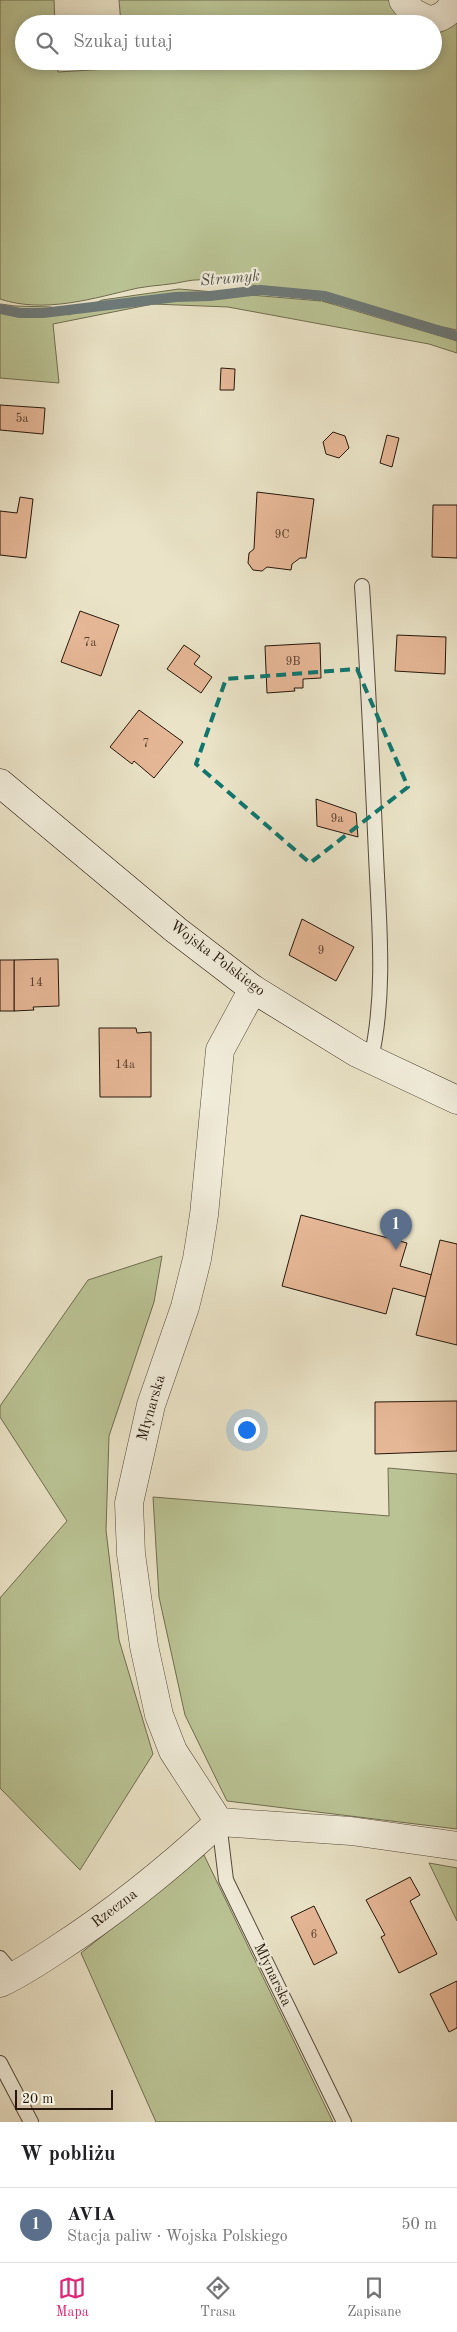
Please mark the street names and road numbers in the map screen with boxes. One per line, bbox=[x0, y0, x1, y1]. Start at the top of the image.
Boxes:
street label: Wojska Polskiego bbox=[167, 919, 267, 999]
street label: Młynarska bbox=[135, 1373, 169, 1443]
street label: Rzeczna bbox=[89, 1887, 141, 1931]
street label: Młynarska bbox=[250, 1941, 294, 2009]

